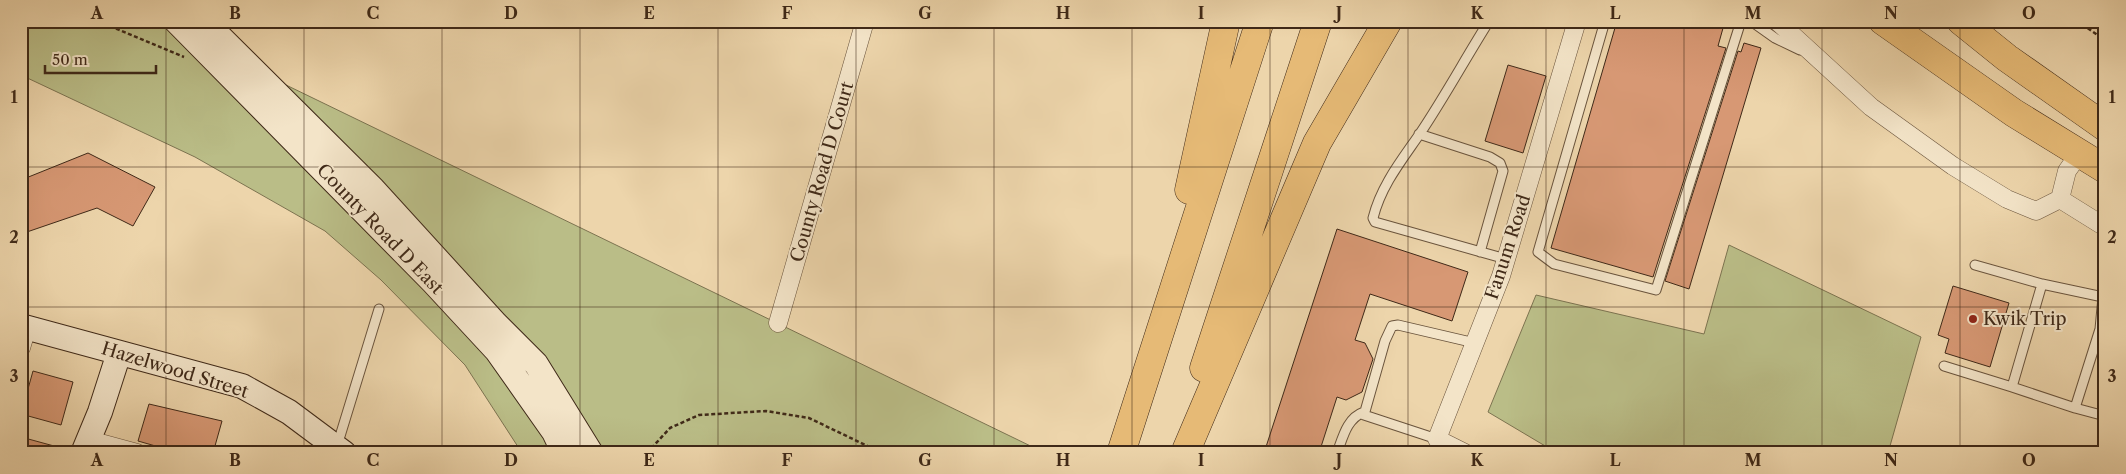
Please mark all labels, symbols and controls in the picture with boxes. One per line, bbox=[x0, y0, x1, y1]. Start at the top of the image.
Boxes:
text: A bbox=[90, 3, 104, 23]
text: B bbox=[229, 3, 241, 23]
text: C bbox=[367, 3, 379, 23]
text: D bbox=[504, 3, 518, 23]
text: E bbox=[643, 3, 655, 23]
text: F bbox=[782, 3, 793, 23]
text: G bbox=[918, 3, 932, 23]
text: H bbox=[1056, 3, 1070, 23]
text: I bbox=[1198, 3, 1205, 23]
text: J bbox=[1333, 3, 1342, 23]
text: K bbox=[1471, 3, 1485, 23]
text: L bbox=[1609, 3, 1621, 23]
text: M bbox=[1745, 3, 1762, 23]
text: N bbox=[1884, 3, 1898, 23]
text: O bbox=[2022, 3, 2036, 23]
scale bar bbox=[45, 42, 156, 74]
text: 50 m bbox=[52, 50, 88, 69]
street label: County Road D Court bbox=[786, 79, 858, 265]
text: 1 bbox=[10, 87, 18, 107]
text: 1 bbox=[2108, 87, 2116, 107]
street label: County Road D East bbox=[312, 159, 448, 299]
street label: Fanum Road bbox=[1481, 192, 1535, 302]
text: 2 bbox=[9, 227, 19, 247]
text: 2 bbox=[2107, 227, 2117, 247]
place label: Kwik Trip bbox=[1983, 308, 2067, 330]
marker: Kwik Trip bbox=[1967, 313, 1979, 325]
street label: Hazelwood Street bbox=[99, 337, 252, 403]
text: 3 bbox=[9, 366, 19, 386]
text: 3 bbox=[2107, 366, 2117, 386]
text: A bbox=[90, 450, 104, 470]
text: B bbox=[229, 450, 241, 470]
text: C bbox=[367, 450, 379, 470]
text: D bbox=[504, 450, 518, 470]
text: E bbox=[643, 450, 655, 470]
text: F bbox=[782, 450, 793, 470]
text: G bbox=[918, 450, 932, 470]
text: H bbox=[1056, 450, 1070, 470]
text: I bbox=[1198, 450, 1205, 470]
text: J bbox=[1333, 450, 1342, 470]
text: K bbox=[1471, 450, 1485, 470]
text: L bbox=[1609, 450, 1621, 470]
text: M bbox=[1745, 450, 1762, 470]
text: N bbox=[1884, 450, 1898, 470]
text: O bbox=[2022, 450, 2036, 470]

